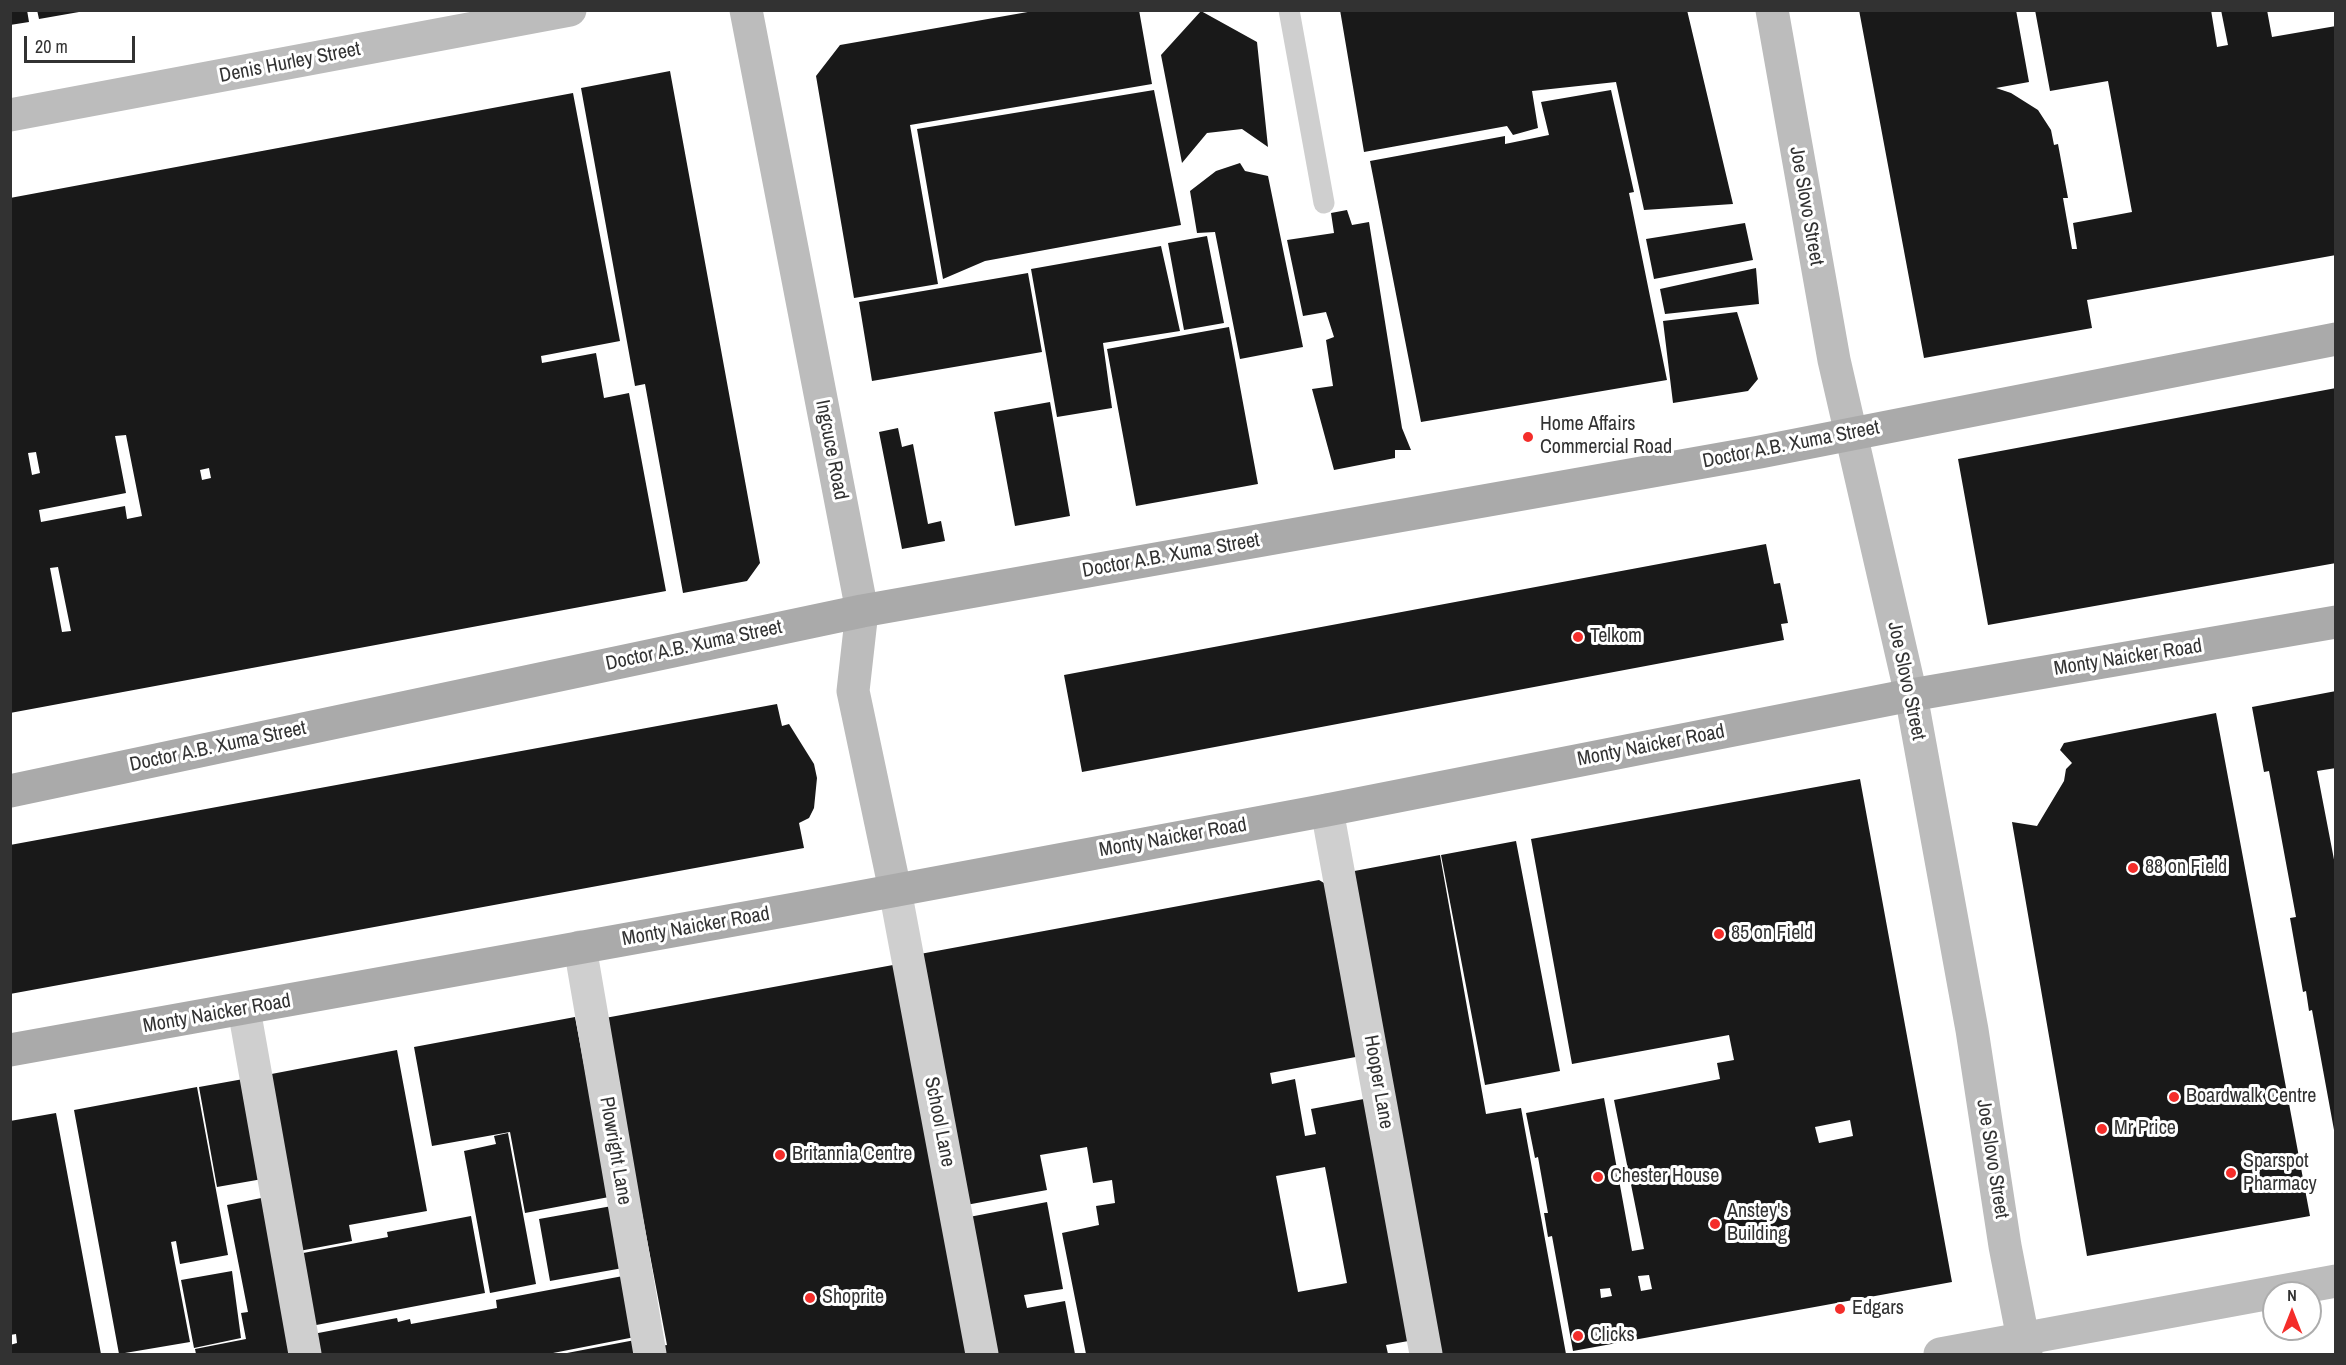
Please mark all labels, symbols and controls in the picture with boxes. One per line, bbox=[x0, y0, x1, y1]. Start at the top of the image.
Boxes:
scale bar bbox=[27, 24, 138, 62]
text: 20 m bbox=[35, 34, 68, 59]
street label: Denis Hurley Street bbox=[217, 38, 363, 88]
street label: Joe Slovo Street bbox=[1784, 145, 1828, 267]
street label: Ingcuce Road bbox=[810, 398, 852, 502]
place label: Home Affairs Commercial Road bbox=[1540, 413, 1672, 460]
street label: Doctor A.B. Xuma Street bbox=[1701, 416, 1881, 474]
marker: Home Affairs Commercial Road bbox=[1521, 430, 1535, 444]
street label: Doctor A.B. Xuma Street bbox=[1080, 529, 1262, 583]
street label: Doctor A.B. Xuma Street bbox=[604, 616, 784, 676]
street label: Joe Slovo Street bbox=[1882, 620, 1930, 742]
place label: Telkom bbox=[1590, 625, 1642, 649]
marker: Telkom bbox=[1571, 630, 1585, 644]
street label: Monty Naicker Road bbox=[2052, 634, 2204, 682]
street label: Doctor A.B. Xuma Street bbox=[128, 717, 308, 777]
street label: Monty Naicker Road bbox=[1575, 720, 1727, 772]
street label: Monty Naicker Road bbox=[1097, 813, 1249, 863]
place label: 88 on Field bbox=[2145, 856, 2227, 880]
marker: 88 on Field bbox=[2126, 861, 2140, 875]
street label: Monty Naicker Road bbox=[620, 902, 772, 952]
place label: 85 on Field bbox=[1731, 922, 1813, 946]
marker: 85 on Field bbox=[1712, 927, 1726, 941]
street label: Monty Naicker Road bbox=[141, 989, 293, 1039]
street label: Hooper Lane bbox=[1358, 1033, 1398, 1131]
street label: School Lane bbox=[919, 1075, 959, 1169]
place label: Boardwalk Centre bbox=[2186, 1085, 2316, 1109]
marker: Boardwalk Centre bbox=[2167, 1090, 2181, 1104]
street label: Plowright Lane bbox=[594, 1095, 636, 1207]
street label: Joe Slovo Street bbox=[1971, 1098, 2013, 1220]
place label: Mr Price bbox=[2114, 1117, 2176, 1141]
marker: Mr Price bbox=[2095, 1122, 2109, 1136]
place label: Britannia Centre bbox=[792, 1143, 912, 1167]
marker: Britannia Centre bbox=[773, 1148, 787, 1162]
place label: Sparspot Pharmacy bbox=[2243, 1150, 2317, 1197]
place label: Chester House bbox=[1610, 1165, 1719, 1189]
marker: Sparspot Pharmacy bbox=[2224, 1166, 2238, 1180]
marker: Chester House bbox=[1591, 1170, 1605, 1184]
place label: Anstey's Building bbox=[1727, 1200, 1788, 1247]
marker: Anstey's Building bbox=[1708, 1217, 1722, 1231]
north arrow bbox=[2262, 1281, 2322, 1341]
text: N bbox=[2287, 1284, 2297, 1306]
place label: Shoprite bbox=[822, 1286, 884, 1310]
marker: Shoprite bbox=[803, 1291, 817, 1305]
place label: Edgars bbox=[1852, 1297, 1904, 1321]
marker: Edgars bbox=[1833, 1302, 1847, 1316]
place label: Clicks bbox=[1590, 1324, 1635, 1348]
marker: Clicks bbox=[1571, 1329, 1585, 1343]

